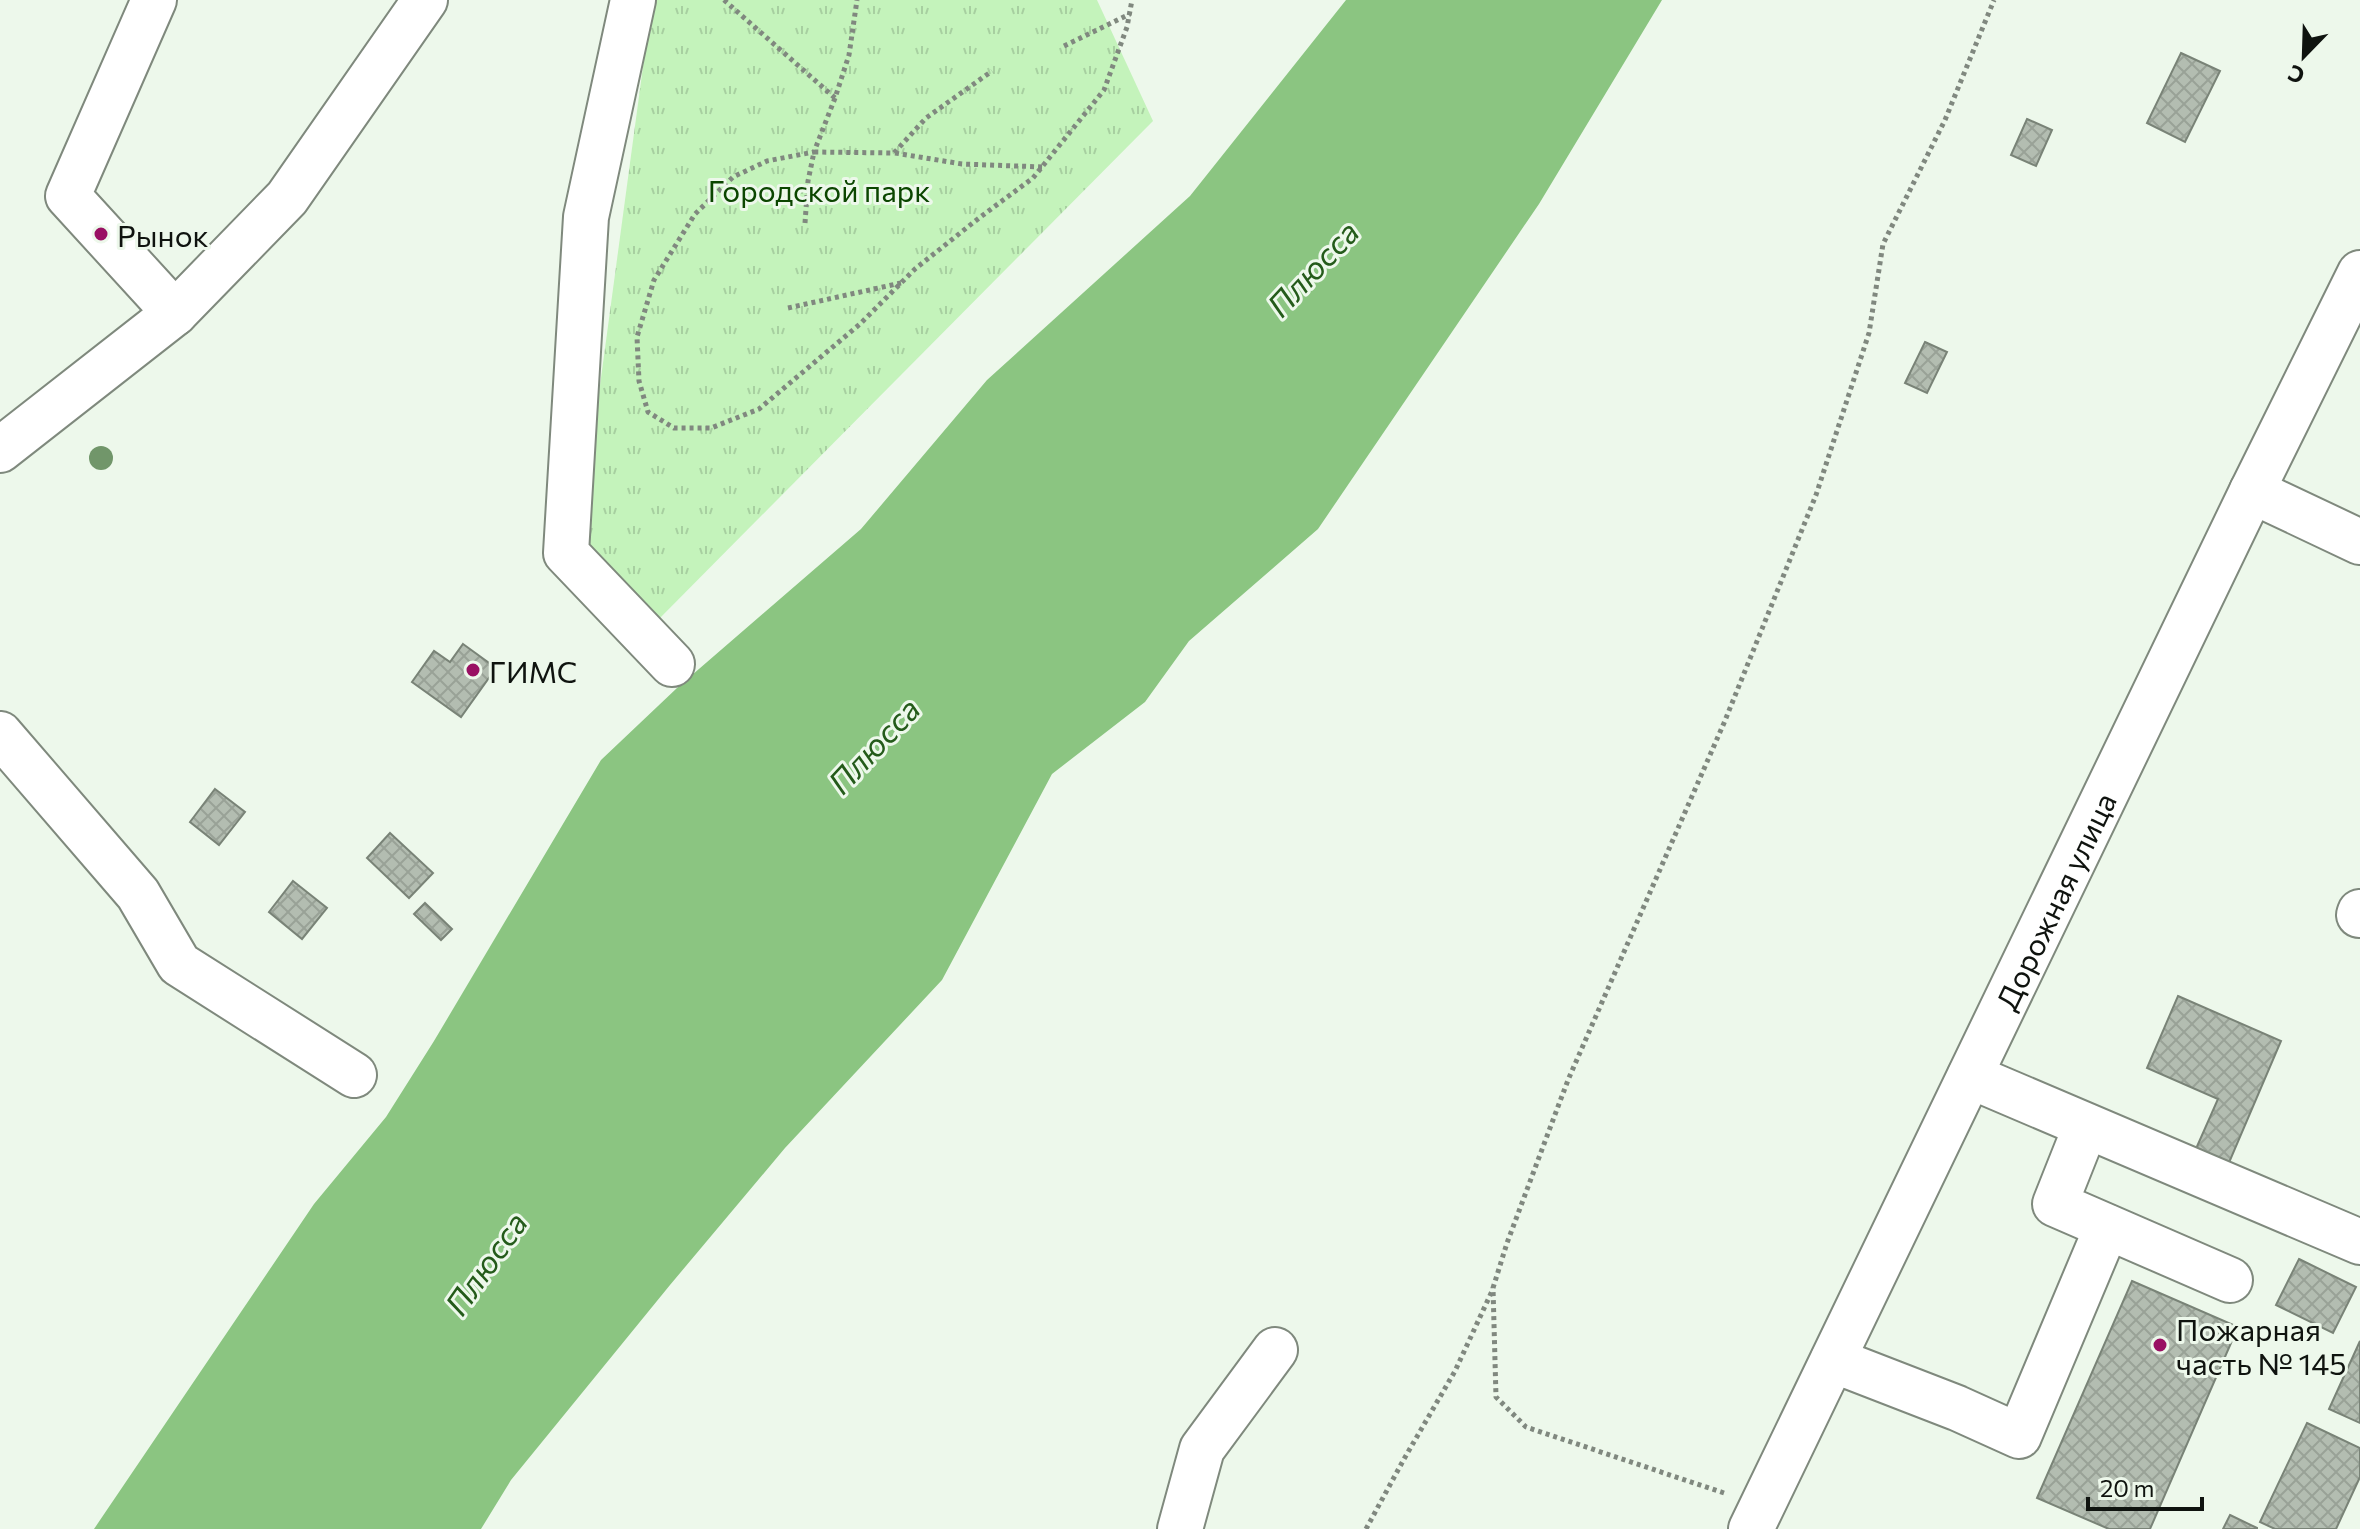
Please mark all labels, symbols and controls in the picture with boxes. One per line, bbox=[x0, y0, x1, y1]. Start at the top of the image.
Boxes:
north arrow bbox=[2264, 16, 2344, 96]
text: С bbox=[2284, 60, 2308, 90]
park label: Городской парк bbox=[708, 171, 930, 208]
water label: Плюсса bbox=[1258, 212, 1366, 324]
place label: Рынок bbox=[117, 216, 209, 253]
marker: Рынок bbox=[92, 225, 110, 243]
place label: ГИМС bbox=[489, 652, 577, 689]
marker: ГИМС bbox=[464, 661, 482, 679]
water label: Плюсса bbox=[819, 689, 927, 801]
street label: Дорожная улица bbox=[1986, 786, 2122, 1015]
water label: Плюсса bbox=[435, 1204, 535, 1322]
place label: Пожарная часть № 145 bbox=[2176, 1310, 2347, 1381]
marker: Пожарная часть № 145 bbox=[2151, 1336, 2169, 1354]
scale bar bbox=[2088, 1461, 2202, 1511]
text: 20 m bbox=[2100, 1473, 2154, 1502]

